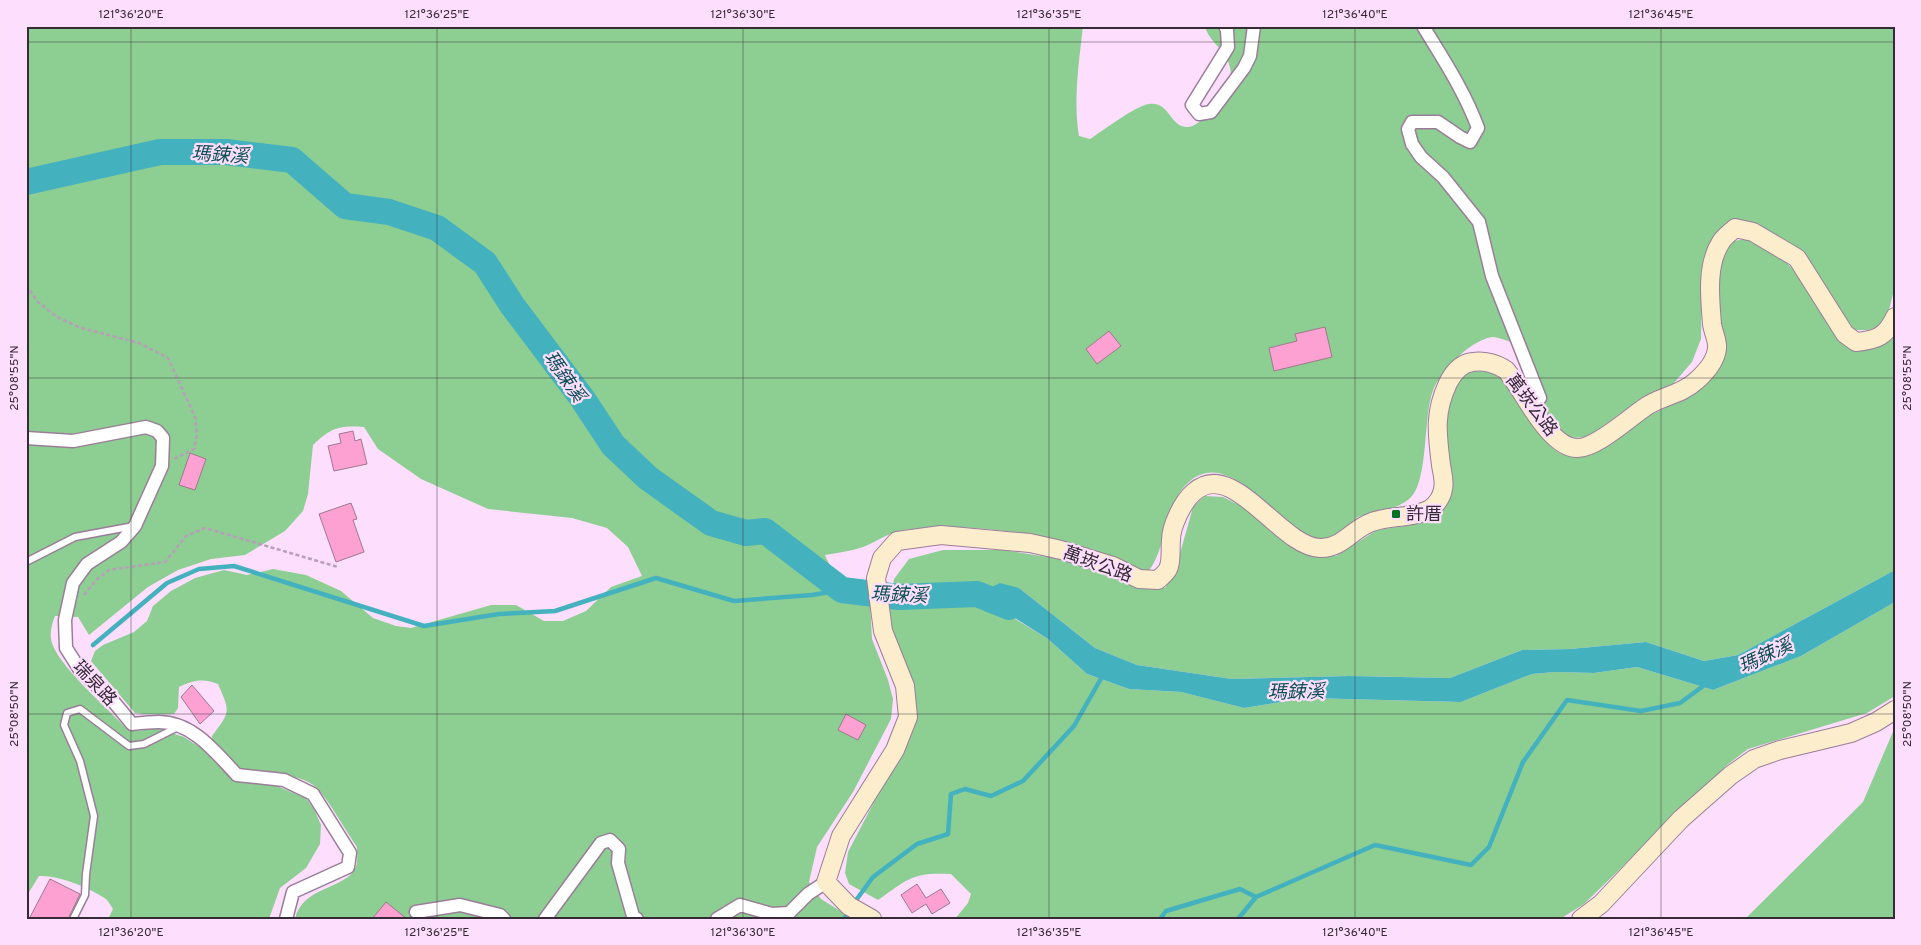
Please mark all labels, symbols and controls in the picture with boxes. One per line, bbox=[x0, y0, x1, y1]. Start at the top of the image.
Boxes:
text: 121°36'20"E bbox=[98, 7, 164, 23]
text: 121°36'25"E bbox=[405, 7, 469, 23]
text: 121°36'30"E bbox=[711, 7, 776, 23]
text: 121°36'35"E bbox=[1017, 7, 1081, 23]
text: 121°36'40"E bbox=[1322, 7, 1388, 23]
text: 121°36'45"E bbox=[1628, 7, 1694, 23]
water label: 瑪鋉溪 bbox=[191, 143, 252, 170]
text: 25°08'55"N bbox=[7, 345, 23, 411]
text: 25°08'55"N bbox=[1900, 345, 1916, 411]
water label: 瑪鋉溪 bbox=[537, 347, 591, 410]
street label: 萬崁公路 bbox=[1500, 370, 1562, 442]
place label: 許厝 bbox=[1406, 504, 1442, 527]
marker: 許厝 bbox=[1390, 508, 1402, 520]
street label: 萬崁公路 bbox=[1060, 542, 1135, 589]
water label: 瑪鋉溪 bbox=[870, 583, 931, 609]
water label: 瑪鋉溪 bbox=[1735, 633, 1799, 680]
street label: 瑞泉路 bbox=[67, 656, 121, 712]
water label: 瑪鋉溪 bbox=[1267, 680, 1328, 705]
text: 25°08'50"N bbox=[7, 681, 23, 747]
text: 25°08'50"N bbox=[1900, 681, 1916, 747]
text: 121°36'20"E bbox=[98, 925, 164, 941]
text: 121°36'25"E bbox=[405, 925, 469, 941]
text: 121°36'30"E bbox=[711, 925, 776, 941]
text: 121°36'35"E bbox=[1017, 925, 1081, 941]
text: 121°36'40"E bbox=[1322, 925, 1388, 941]
text: 121°36'45"E bbox=[1628, 925, 1694, 941]

